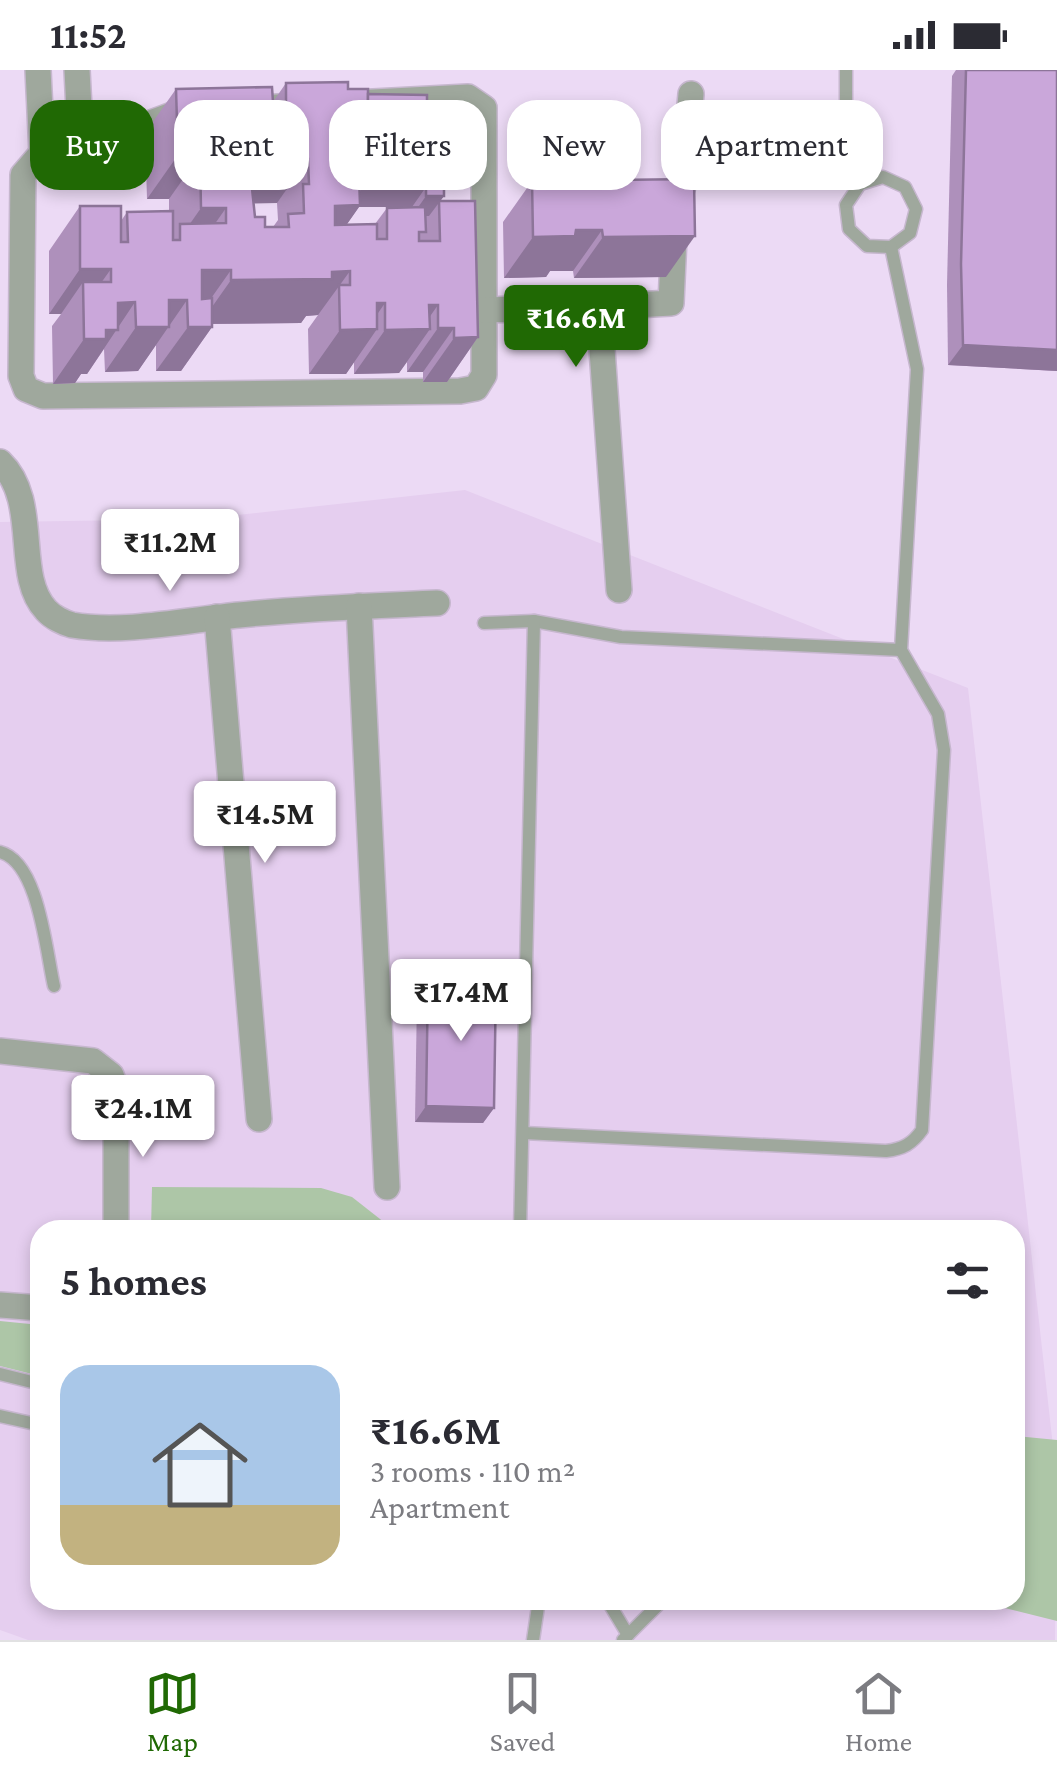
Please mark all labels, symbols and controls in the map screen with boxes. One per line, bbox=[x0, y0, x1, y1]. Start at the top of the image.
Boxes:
text: 11:52 bbox=[50, 14, 126, 56]
chip: Buy bbox=[30, 100, 154, 190]
chip: Rent bbox=[174, 100, 309, 190]
chip: Filters bbox=[329, 100, 487, 190]
chip: New bbox=[507, 100, 641, 190]
chip: Apartment bbox=[661, 100, 883, 190]
pin: ₹16.6M bbox=[495, 285, 657, 370]
text: ₹16.6M bbox=[526, 299, 626, 335]
pin: ₹11.2M bbox=[89, 509, 251, 594]
text: ₹11.2M bbox=[123, 523, 217, 559]
pin: ₹14.5M bbox=[184, 781, 346, 866]
text: ₹14.5M bbox=[216, 795, 314, 831]
pin: ₹17.4M bbox=[380, 959, 542, 1044]
text: ₹17.4M bbox=[413, 973, 509, 1009]
pin: ₹24.1M bbox=[62, 1075, 224, 1160]
text: ₹24.1M bbox=[93, 1089, 193, 1125]
icon: filters bbox=[940, 1253, 995, 1308]
text: 5 homes bbox=[60, 1257, 207, 1304]
icon: home bbox=[140, 1405, 260, 1525]
text: ₹16.6M bbox=[370, 1406, 501, 1453]
text: 3 rooms · 110 m² bbox=[370, 1453, 575, 1489]
text: Apartment bbox=[370, 1489, 509, 1525]
tab: Map bbox=[145, 1666, 200, 1757]
tab: Saved bbox=[490, 1666, 555, 1757]
tab: Home bbox=[845, 1666, 912, 1757]

